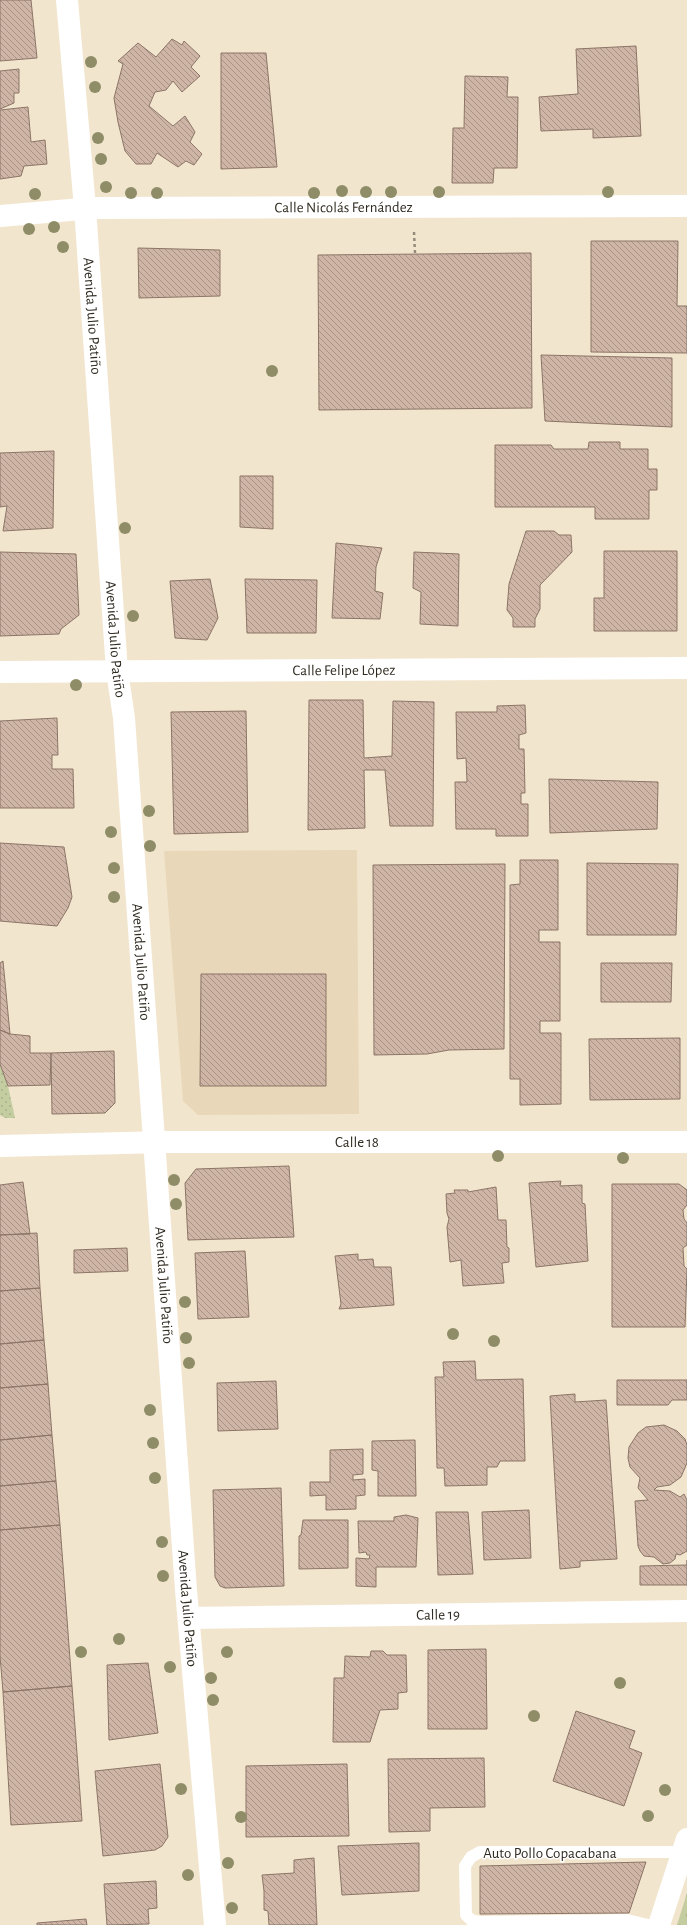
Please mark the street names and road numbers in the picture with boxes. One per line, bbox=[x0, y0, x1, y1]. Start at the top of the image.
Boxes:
street label: Calle Nicolás Fernández bbox=[274, 200, 413, 215]
street label: Avenida Julio Patiño bbox=[80, 257, 103, 375]
street label: Avenida Julio Patiño bbox=[103, 580, 128, 699]
street label: Calle Felipe López bbox=[292, 663, 396, 678]
street label: Avenida Julio Patiño bbox=[129, 903, 152, 1021]
street label: Calle 18 bbox=[335, 1135, 379, 1150]
street label: Avenida Julio Patiño bbox=[152, 1226, 175, 1344]
street label: Avenida Julio Patiño bbox=[175, 1549, 200, 1667]
street label: Calle 19 bbox=[416, 1607, 460, 1623]
street label: Auto Pollo Copacabana bbox=[483, 1846, 617, 1861]

